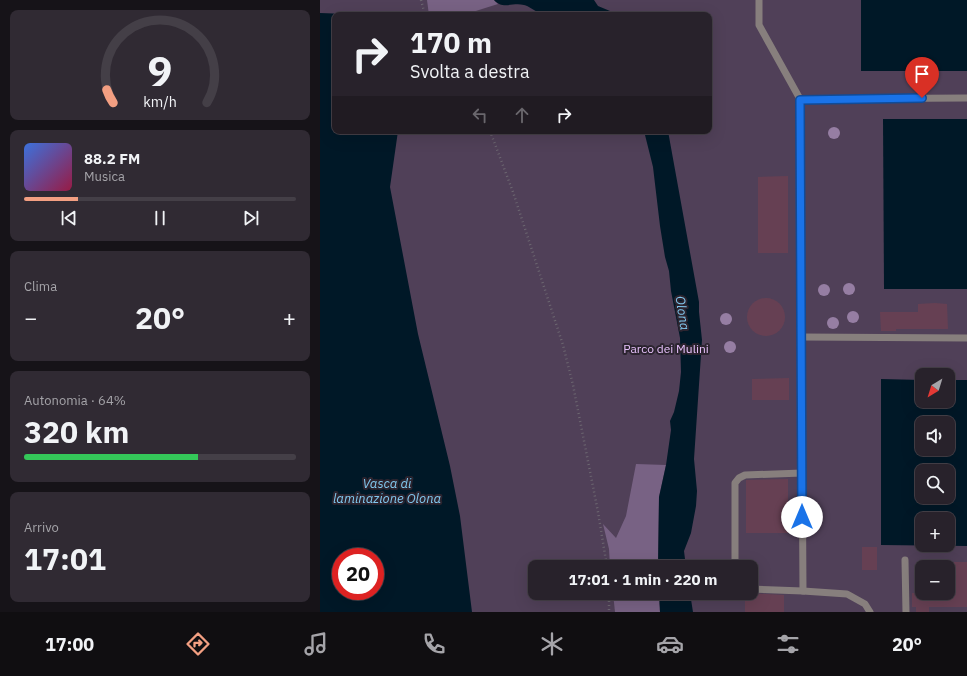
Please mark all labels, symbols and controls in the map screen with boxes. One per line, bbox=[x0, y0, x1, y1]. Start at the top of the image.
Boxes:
text: 170 m bbox=[410, 24, 492, 61]
icon: right bbox=[344, 28, 396, 80]
text: 9 bbox=[148, 43, 172, 97]
pin bbox=[905, 57, 939, 98]
text: Svolta a destra bbox=[410, 60, 530, 83]
icon: arrive bbox=[911, 63, 933, 85]
text: km/h bbox=[143, 92, 177, 111]
icon: left bbox=[469, 104, 491, 126]
icon: ahead bbox=[511, 104, 533, 126]
icon: right bbox=[553, 104, 575, 126]
text: 88.2 FM bbox=[84, 149, 140, 168]
text: Musica bbox=[84, 168, 125, 185]
icon: previous bbox=[58, 207, 80, 229]
icon: pause bbox=[149, 207, 171, 229]
icon: next bbox=[240, 207, 262, 229]
text: Clima bbox=[24, 278, 57, 295]
water label: Olona bbox=[671, 295, 694, 331]
text: 20° bbox=[135, 298, 185, 337]
text: − bbox=[24, 303, 37, 332]
text: + bbox=[283, 303, 296, 332]
park label: Parco dei Mulini bbox=[623, 341, 709, 356]
north arrow bbox=[915, 368, 955, 408]
map controls bbox=[915, 368, 955, 600]
text: Autonomia · 64% bbox=[24, 392, 126, 409]
text: 320 km bbox=[24, 412, 129, 451]
button: sound bbox=[915, 416, 955, 456]
button: search bbox=[915, 464, 955, 504]
water label: Vasca di laminazione Olona bbox=[333, 475, 441, 507]
position arrow bbox=[781, 496, 823, 538]
button: + bbox=[915, 512, 955, 552]
text: Arrivo bbox=[24, 519, 59, 536]
text: 17:01 bbox=[24, 539, 106, 578]
speed limit sign: 20 bbox=[332, 548, 384, 600]
button: − bbox=[915, 560, 955, 600]
text: 17:01 · 1 min · 220 m bbox=[569, 570, 717, 589]
icon: directions bbox=[184, 630, 212, 658]
icon: music bbox=[302, 630, 330, 658]
icon: phone bbox=[420, 630, 448, 658]
icon: climate bbox=[538, 630, 566, 658]
icon: car bbox=[656, 630, 684, 658]
icon: filters bbox=[774, 630, 802, 658]
text: 17:00 bbox=[45, 633, 94, 656]
text: 20° bbox=[892, 633, 922, 656]

